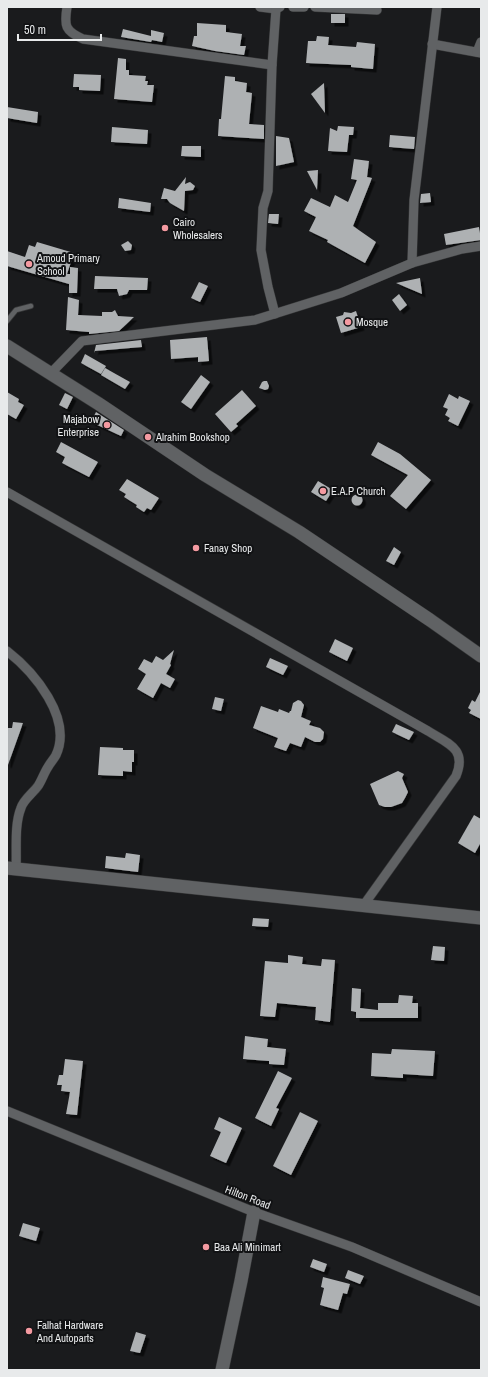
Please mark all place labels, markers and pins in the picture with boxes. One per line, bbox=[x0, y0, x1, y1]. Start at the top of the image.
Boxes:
place label: Cairo Wholesalers bbox=[173, 215, 223, 242]
marker: Cairo Wholesalers bbox=[160, 223, 170, 233]
place label: Amoud Primary School bbox=[36, 251, 100, 278]
marker: Amoud Primary School bbox=[24, 259, 34, 269]
place label: Mosque bbox=[356, 315, 388, 329]
marker: Mosque bbox=[343, 317, 353, 327]
place label: Majabow Enterprise bbox=[57, 412, 99, 439]
marker: Majabow Enterprise bbox=[102, 420, 112, 430]
place label: Alrahim Bookshop bbox=[155, 430, 230, 444]
marker: Alrahim Bookshop bbox=[143, 432, 153, 442]
place label: E.A.P Church bbox=[331, 484, 386, 498]
marker: E.A.P Church bbox=[318, 486, 328, 496]
place label: Fanay Shop bbox=[204, 541, 252, 555]
marker: Fanay Shop bbox=[191, 543, 201, 553]
place label: Baa Ali Minimart bbox=[214, 1240, 281, 1254]
marker: Baa Ali Minimart bbox=[201, 1242, 211, 1252]
place label: Falhat Hardware And Autoparts bbox=[36, 1318, 103, 1345]
marker: Falhat Hardware And Autoparts bbox=[24, 1326, 34, 1336]

